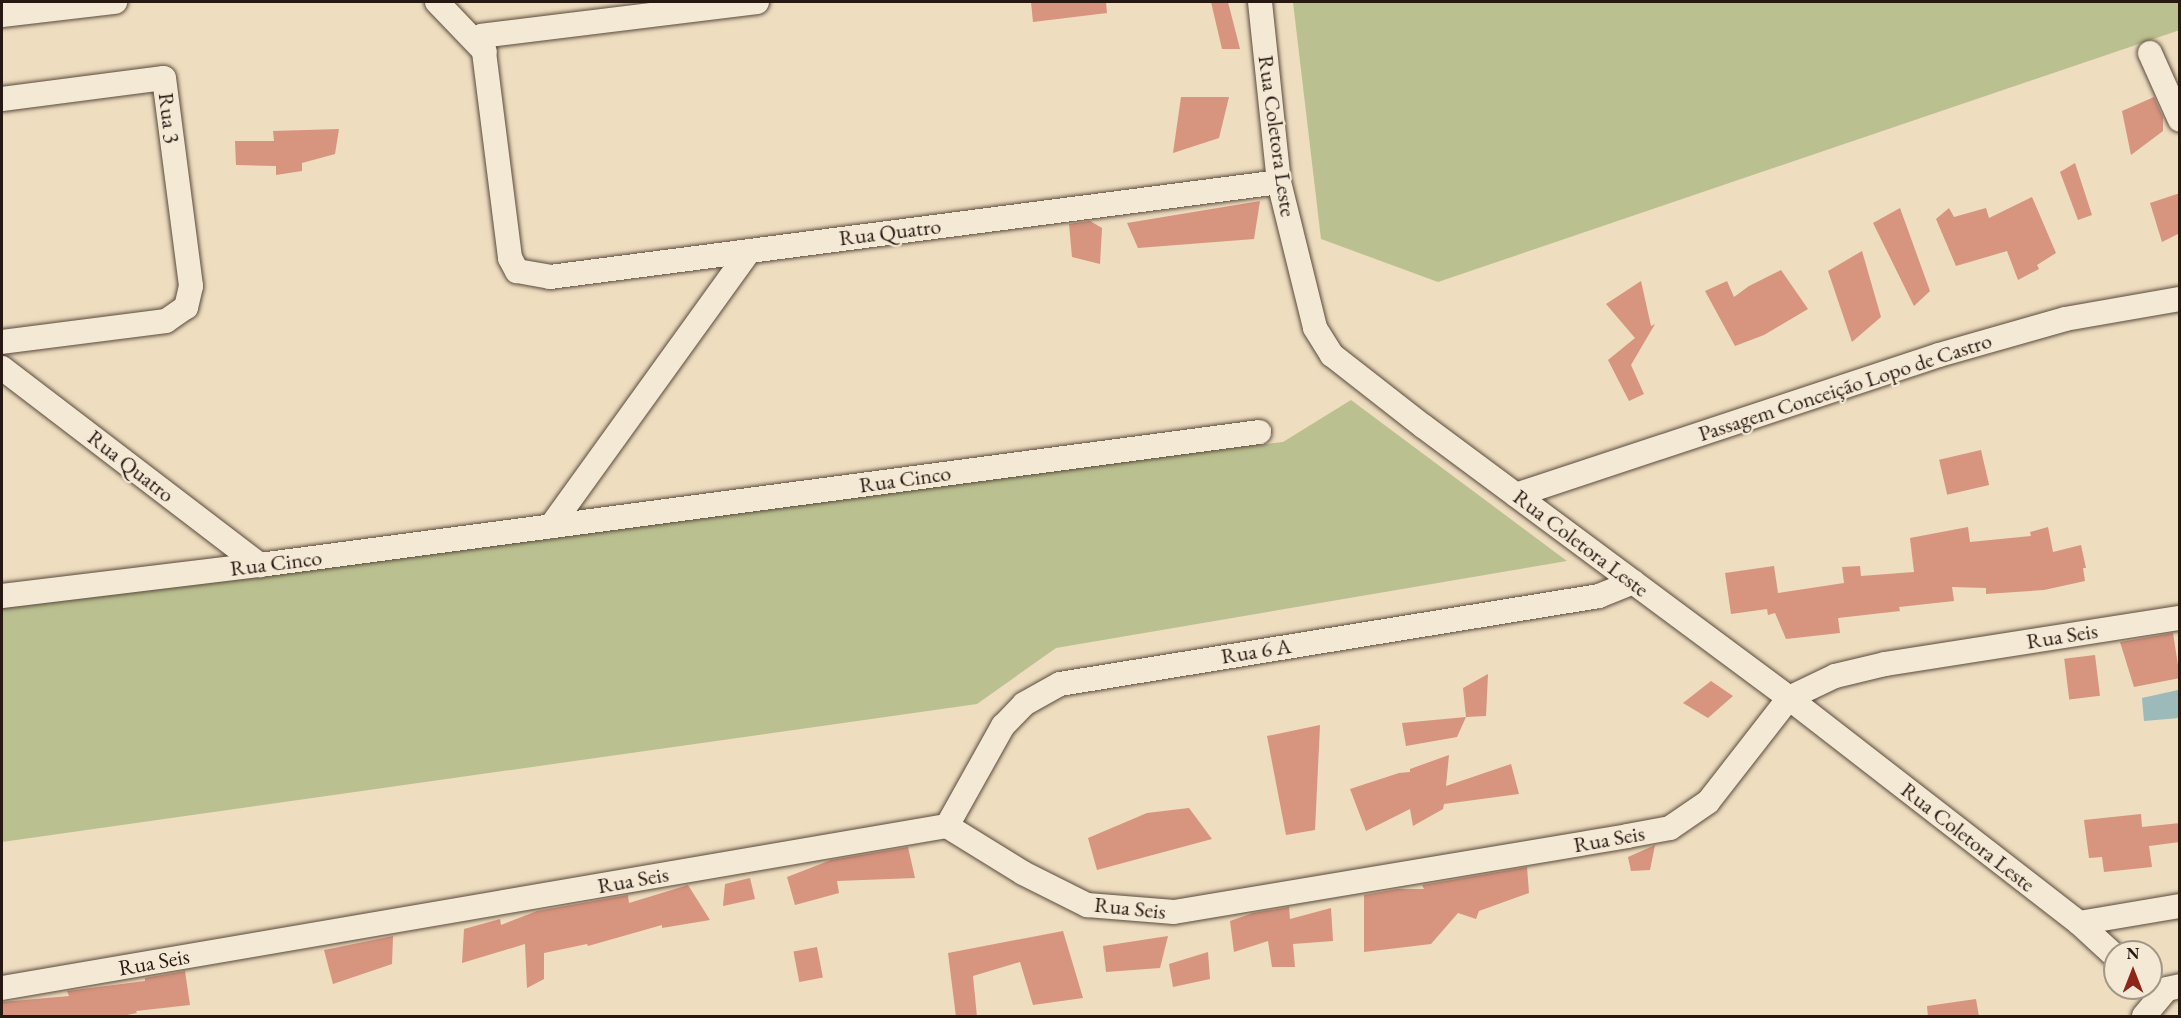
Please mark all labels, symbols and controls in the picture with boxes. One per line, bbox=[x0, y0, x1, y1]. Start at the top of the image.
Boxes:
street label: Rua Coletora Leste bbox=[1253, 54, 1301, 218]
street label: Rua 3 bbox=[153, 91, 185, 145]
street label: Rua Quatro bbox=[837, 213, 943, 251]
street label: Passagem Conceição Lopo de Castro bbox=[1695, 327, 1995, 447]
street label: Rua Quatro bbox=[82, 424, 180, 508]
street label: Rua Cinco bbox=[857, 459, 953, 499]
street label: Rua Coletora Leste bbox=[1508, 483, 1654, 603]
street label: Rua Cinco bbox=[228, 544, 324, 582]
street label: Rua Seis bbox=[2024, 617, 2100, 655]
street label: Rua 6 A bbox=[1219, 632, 1293, 670]
street label: Rua Coletora Leste bbox=[1896, 776, 2040, 898]
street label: Rua Seis bbox=[1571, 820, 1647, 858]
street label: Rua Seis bbox=[595, 861, 671, 899]
street label: Rua Seis bbox=[1093, 891, 1167, 925]
north arrow bbox=[2103, 940, 2163, 1000]
street label: Rua Seis bbox=[116, 943, 192, 981]
text: N bbox=[2127, 943, 2139, 964]

